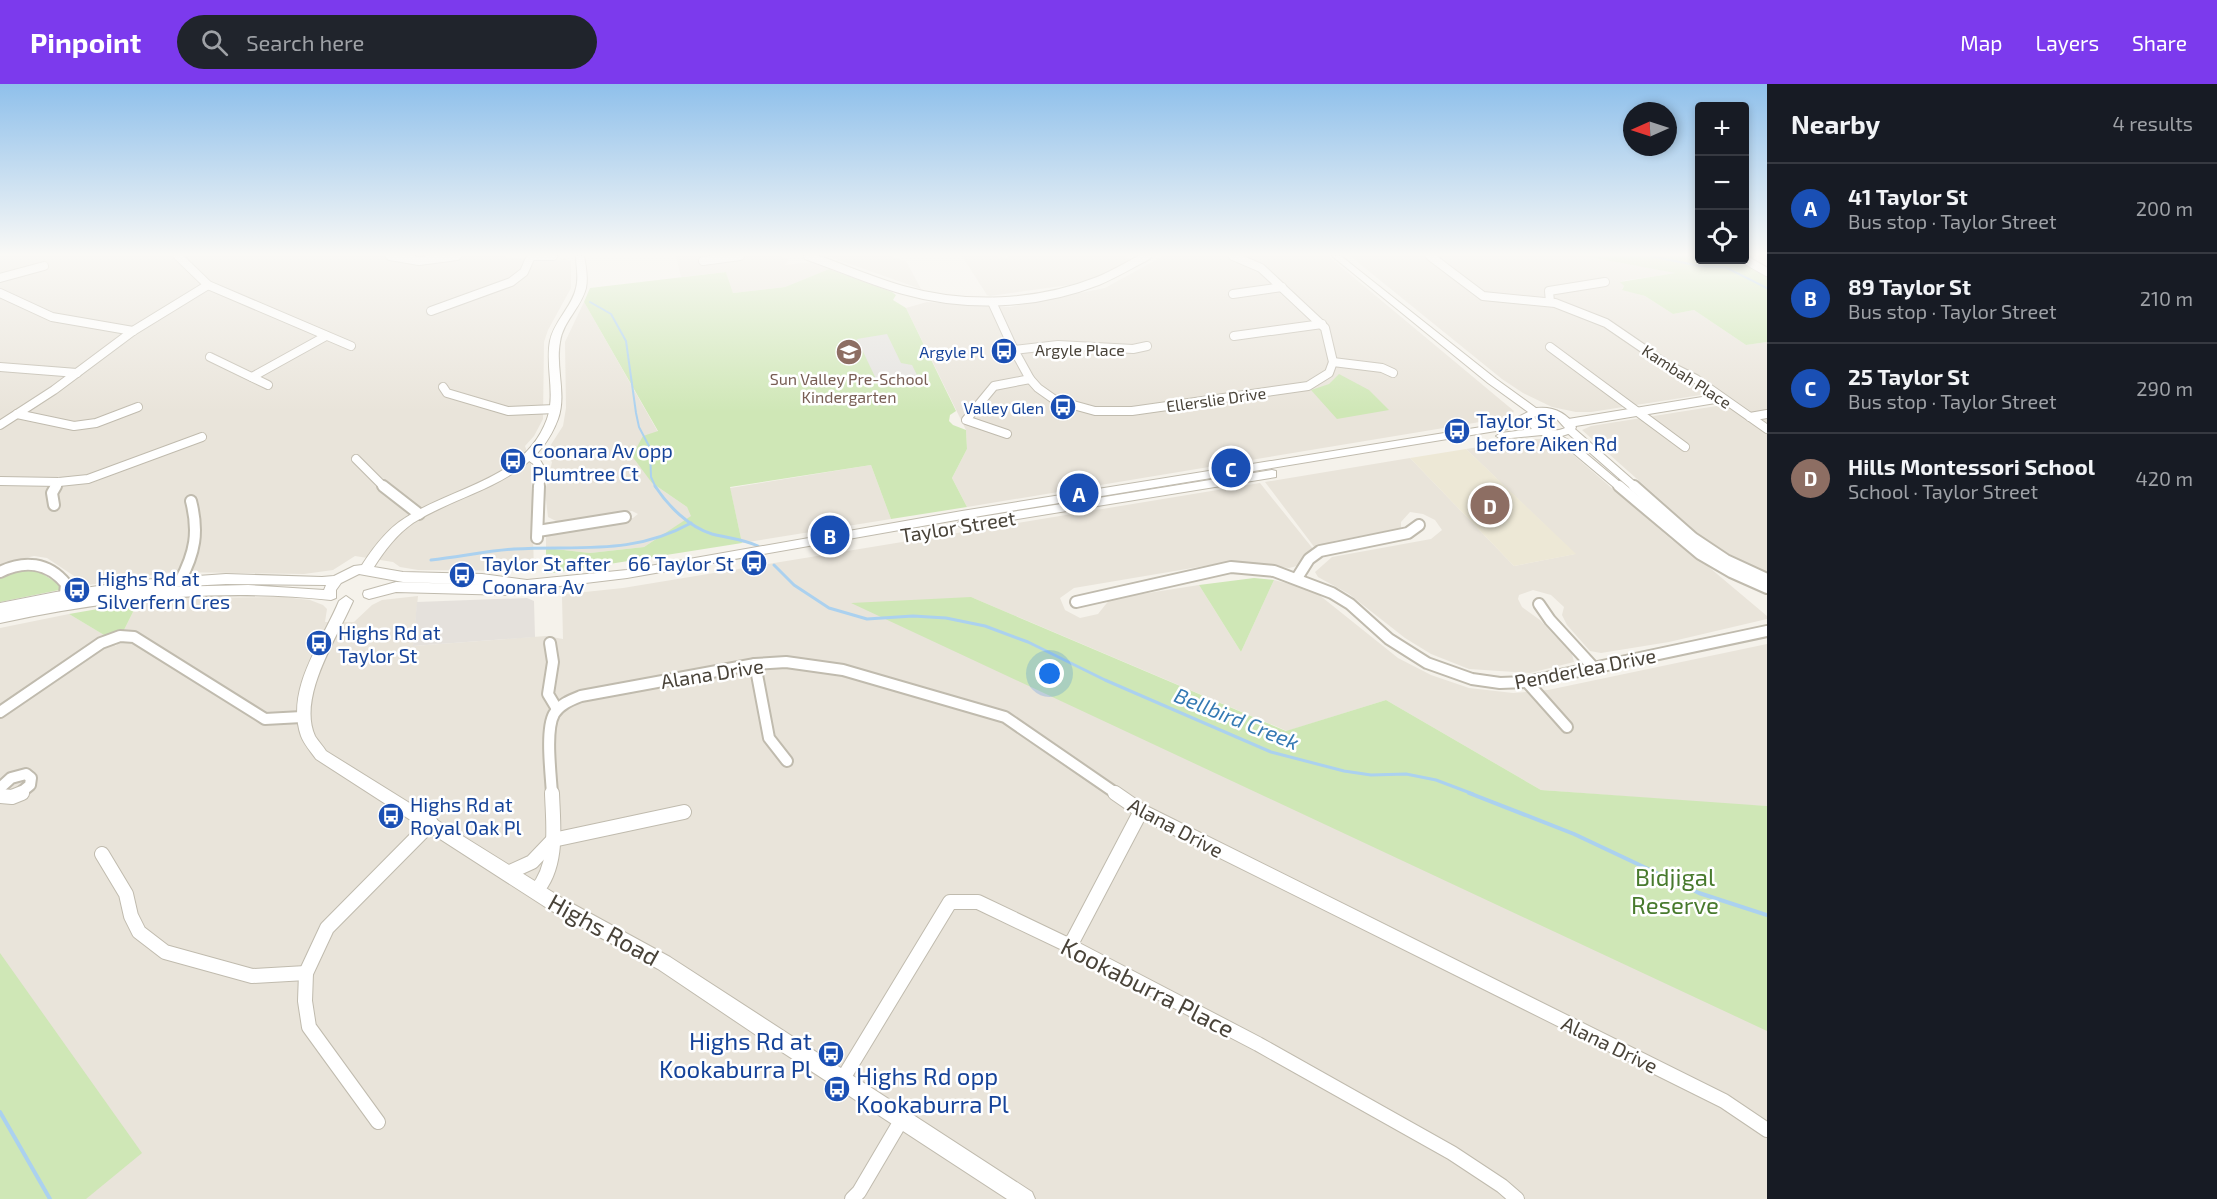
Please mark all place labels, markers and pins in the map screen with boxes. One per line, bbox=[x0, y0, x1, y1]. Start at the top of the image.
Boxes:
bus stop icon: Argyle Pl bbox=[989, 336, 1019, 366]
school or university icon: Sun Valley Pre-School Kindergarten bbox=[834, 337, 864, 367]
place label: Argyle Pl bbox=[919, 342, 984, 361]
place label: Sun Valley Pre-School Kindergarten bbox=[770, 369, 929, 406]
bus stop icon: Valley Glen bbox=[1048, 392, 1078, 422]
place label: Valley Glen bbox=[964, 398, 1044, 417]
place label: Taylor St before Aiken Rd bbox=[1476, 408, 1617, 455]
bus stop icon: Taylor St before Aiken Rd bbox=[1442, 416, 1472, 446]
place label: Coonara Av opp Plumtree Ct bbox=[532, 438, 673, 485]
bus stop icon: Coonara Av opp Plumtree Ct bbox=[498, 446, 528, 476]
pin: C bbox=[1212, 446, 1250, 490]
pin: A bbox=[1060, 470, 1098, 516]
pin: D bbox=[1470, 482, 1510, 528]
pin: B bbox=[810, 512, 850, 558]
bus stop icon: 66 Taylor St bbox=[739, 548, 769, 578]
place label: Taylor St after Coonara Av bbox=[482, 551, 611, 598]
place label: 66 Taylor St bbox=[628, 551, 734, 575]
bus stop icon: Taylor St after Coonara Av bbox=[447, 560, 477, 590]
place label: Highs Rd at Silverfern Cres bbox=[97, 566, 230, 613]
bus stop icon: Highs Rd at Silverfern Cres bbox=[62, 575, 92, 605]
place label: Highs Rd at Taylor St bbox=[338, 620, 441, 667]
bus stop icon: Highs Rd at Taylor St bbox=[304, 628, 334, 658]
place label: Highs Rd at Royal Oak Pl bbox=[410, 792, 521, 839]
bus stop icon: Highs Rd at Royal Oak Pl bbox=[376, 801, 406, 831]
place label: Highs Rd at Kookaburra Pl bbox=[659, 1026, 812, 1083]
bus stop icon: Highs Rd at Kookaburra Pl bbox=[816, 1039, 846, 1069]
place label: Highs Rd opp Kookaburra Pl bbox=[856, 1061, 1009, 1118]
bus stop icon: Highs Rd opp Kookaburra Pl bbox=[822, 1074, 852, 1104]

